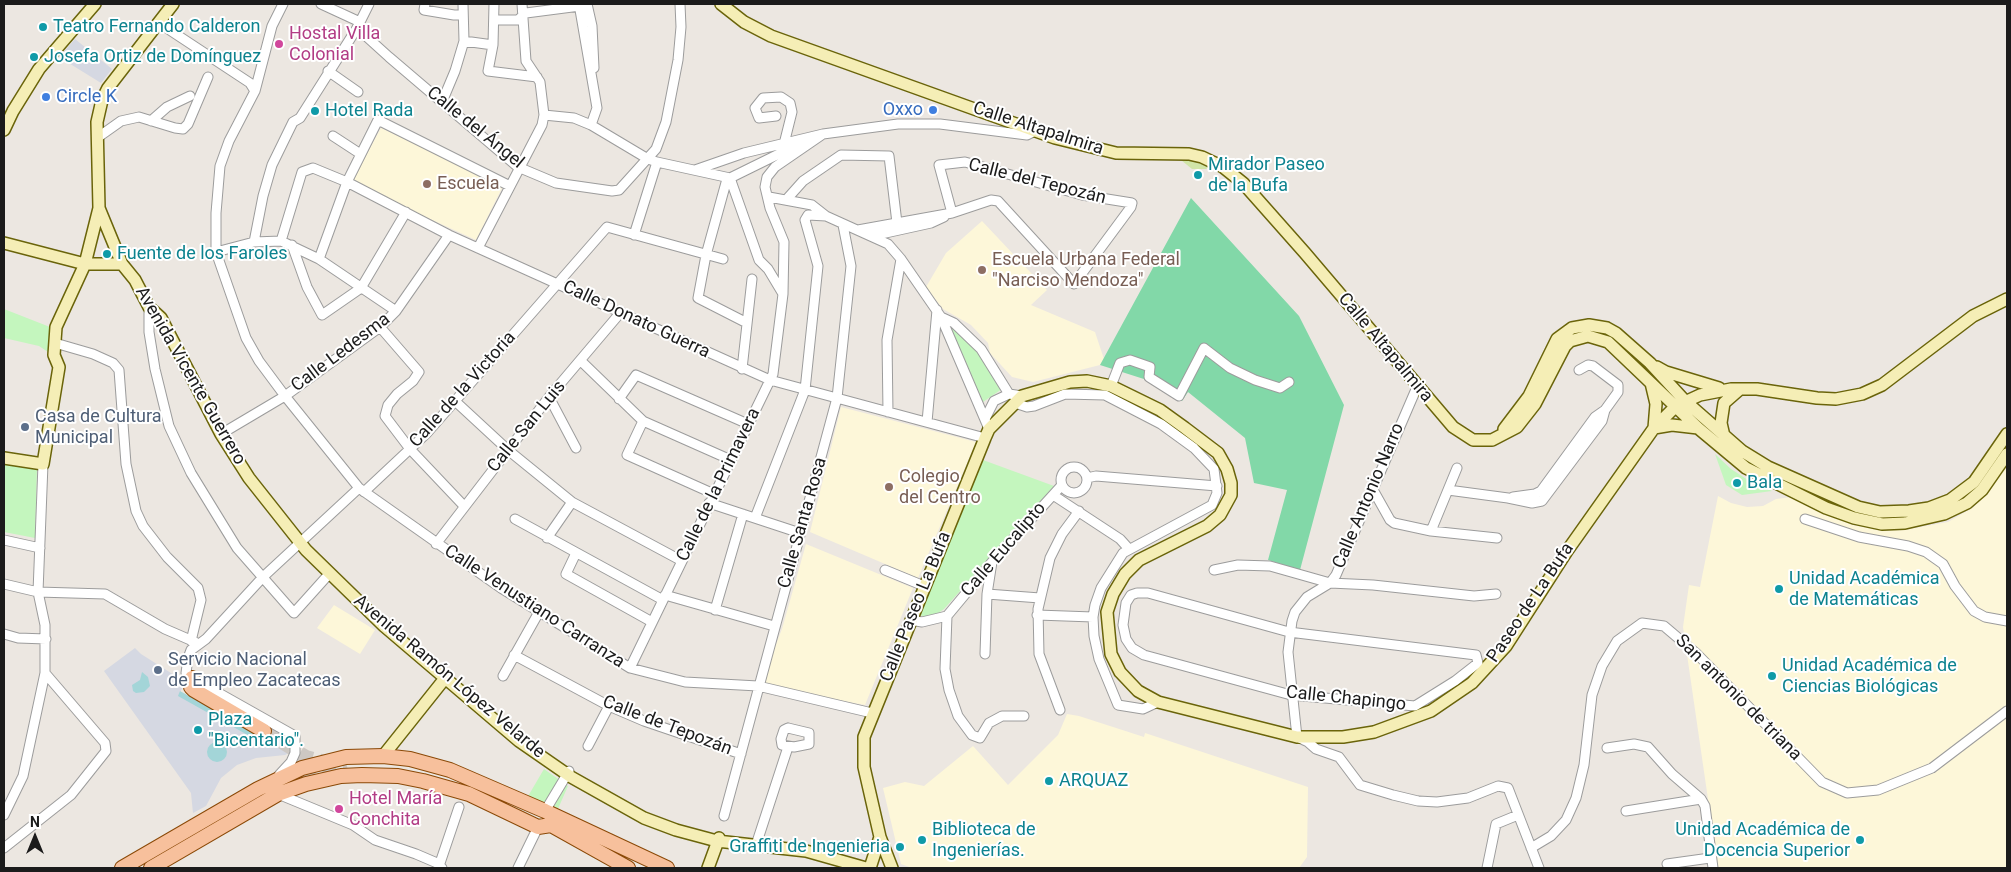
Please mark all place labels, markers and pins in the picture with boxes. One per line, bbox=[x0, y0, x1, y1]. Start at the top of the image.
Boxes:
place label: Teatro Fernando Calderon bbox=[53, 16, 260, 38]
marker: Teatro Fernando Calderon bbox=[37, 21, 49, 33]
place label: Hostal Villa Colonial bbox=[289, 23, 380, 66]
marker: Hostal Villa Colonial bbox=[273, 38, 285, 50]
place label: Josefa Ortiz de Domínguez bbox=[44, 46, 261, 68]
marker: Josefa Ortiz de Domínguez bbox=[28, 51, 40, 63]
place label: Circle K bbox=[56, 86, 117, 108]
marker: Circle K bbox=[40, 91, 52, 103]
place label: Oxxo bbox=[883, 99, 923, 121]
place label: Hotel Rada bbox=[325, 100, 413, 122]
marker: Oxxo bbox=[927, 104, 939, 116]
marker: Hotel Rada bbox=[309, 105, 321, 117]
place label: Mirador Paseo de la Bufa bbox=[1208, 154, 1325, 196]
marker: Mirador Paseo de la Bufa bbox=[1192, 169, 1204, 181]
place label: Escuela bbox=[437, 173, 500, 195]
marker: Escuela bbox=[421, 178, 433, 190]
place label: Fuente de los Faroles bbox=[117, 243, 287, 265]
marker: Fuente de los Faroles bbox=[101, 248, 113, 260]
place label: Escuela Urbana Federal "Narciso Mendoza" bbox=[992, 249, 1180, 292]
marker: Escuela Urbana Federal "Narciso Mendoza" bbox=[976, 264, 988, 276]
place label: Casa de Cultura Municipal bbox=[35, 406, 162, 448]
marker: Casa de Cultura Municipal bbox=[19, 421, 31, 433]
place label: Colegio del Centro bbox=[899, 466, 981, 508]
place label: Bala bbox=[1747, 472, 1782, 494]
marker: Bala bbox=[1731, 477, 1743, 489]
marker: Colegio del Centro bbox=[883, 481, 895, 493]
place label: Unidad Académica de Matemáticas bbox=[1789, 568, 1940, 610]
marker: Unidad Académica de Matemáticas bbox=[1773, 583, 1785, 595]
place label: Servicio Nacional de Empleo Zacatecas bbox=[168, 649, 341, 692]
place label: Unidad Académica de Ciencias Biológicas bbox=[1782, 655, 1957, 698]
marker: Servicio Nacional de Empleo Zacatecas bbox=[152, 664, 164, 676]
marker: Unidad Académica de Ciencias Biológicas bbox=[1766, 670, 1778, 682]
place label: Plaza "Bicentario". bbox=[208, 709, 304, 752]
marker: Plaza "Bicentario". bbox=[192, 724, 204, 736]
place label: ARQUAZ bbox=[1059, 770, 1128, 792]
marker: ARQUAZ bbox=[1043, 775, 1055, 787]
place label: Hotel María Conchita bbox=[349, 788, 442, 831]
marker: Hotel María Conchita bbox=[333, 803, 345, 815]
place label: Biblioteca de Ingenierías. bbox=[932, 819, 1036, 862]
place label: Unidad Académica de Docencia Superior bbox=[1675, 819, 1850, 862]
marker: Biblioteca de Ingenierías. bbox=[916, 834, 928, 846]
marker: Unidad Académica de Docencia Superior bbox=[1854, 834, 1866, 846]
place label: Graffiti de Ingenieria bbox=[729, 836, 890, 858]
marker: Graffiti de Ingenieria bbox=[894, 841, 906, 853]

